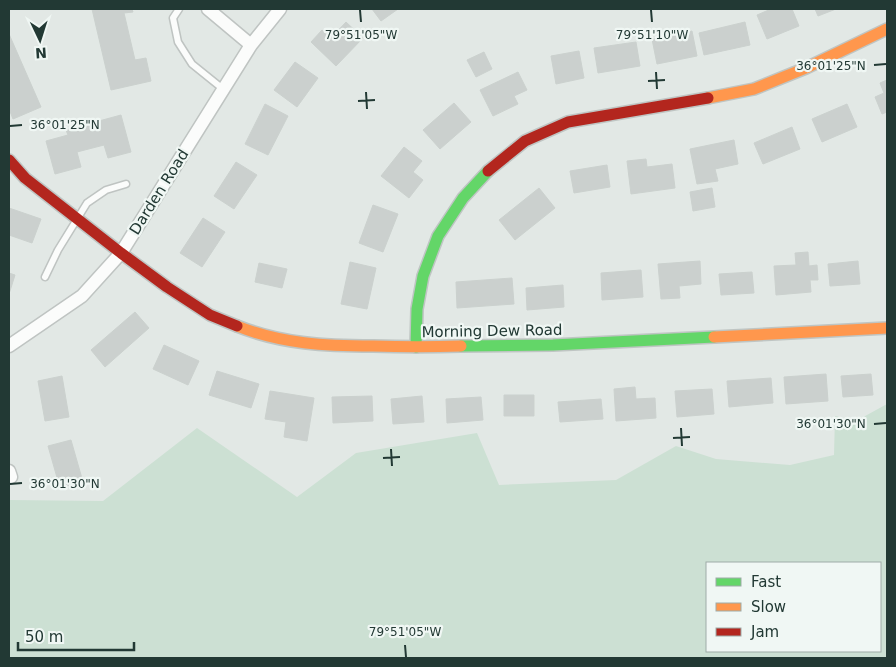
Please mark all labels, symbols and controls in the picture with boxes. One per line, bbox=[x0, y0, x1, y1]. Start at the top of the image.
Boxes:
north arrow bbox=[15, 15, 65, 65]
text: 79°51'05"W bbox=[325, 28, 397, 42]
text: 79°51'10"W bbox=[616, 28, 688, 42]
text: N bbox=[35, 45, 47, 61]
text: 36°01'25"N bbox=[796, 59, 866, 73]
text: 36°01'25"N bbox=[30, 118, 100, 132]
street label: Darden Road bbox=[126, 146, 192, 238]
street label: Morning Dew Road bbox=[421, 321, 563, 341]
text: 36°01'30"N bbox=[796, 417, 866, 431]
text: 36°01'30"N bbox=[30, 477, 100, 491]
legend bbox=[706, 562, 881, 652]
text: Fast bbox=[751, 573, 781, 591]
text: Slow bbox=[751, 598, 786, 616]
scale bar bbox=[18, 620, 134, 652]
text: Jam bbox=[750, 623, 779, 641]
text: 79°51'05"W bbox=[369, 625, 441, 639]
text: 50 m bbox=[25, 628, 63, 646]

